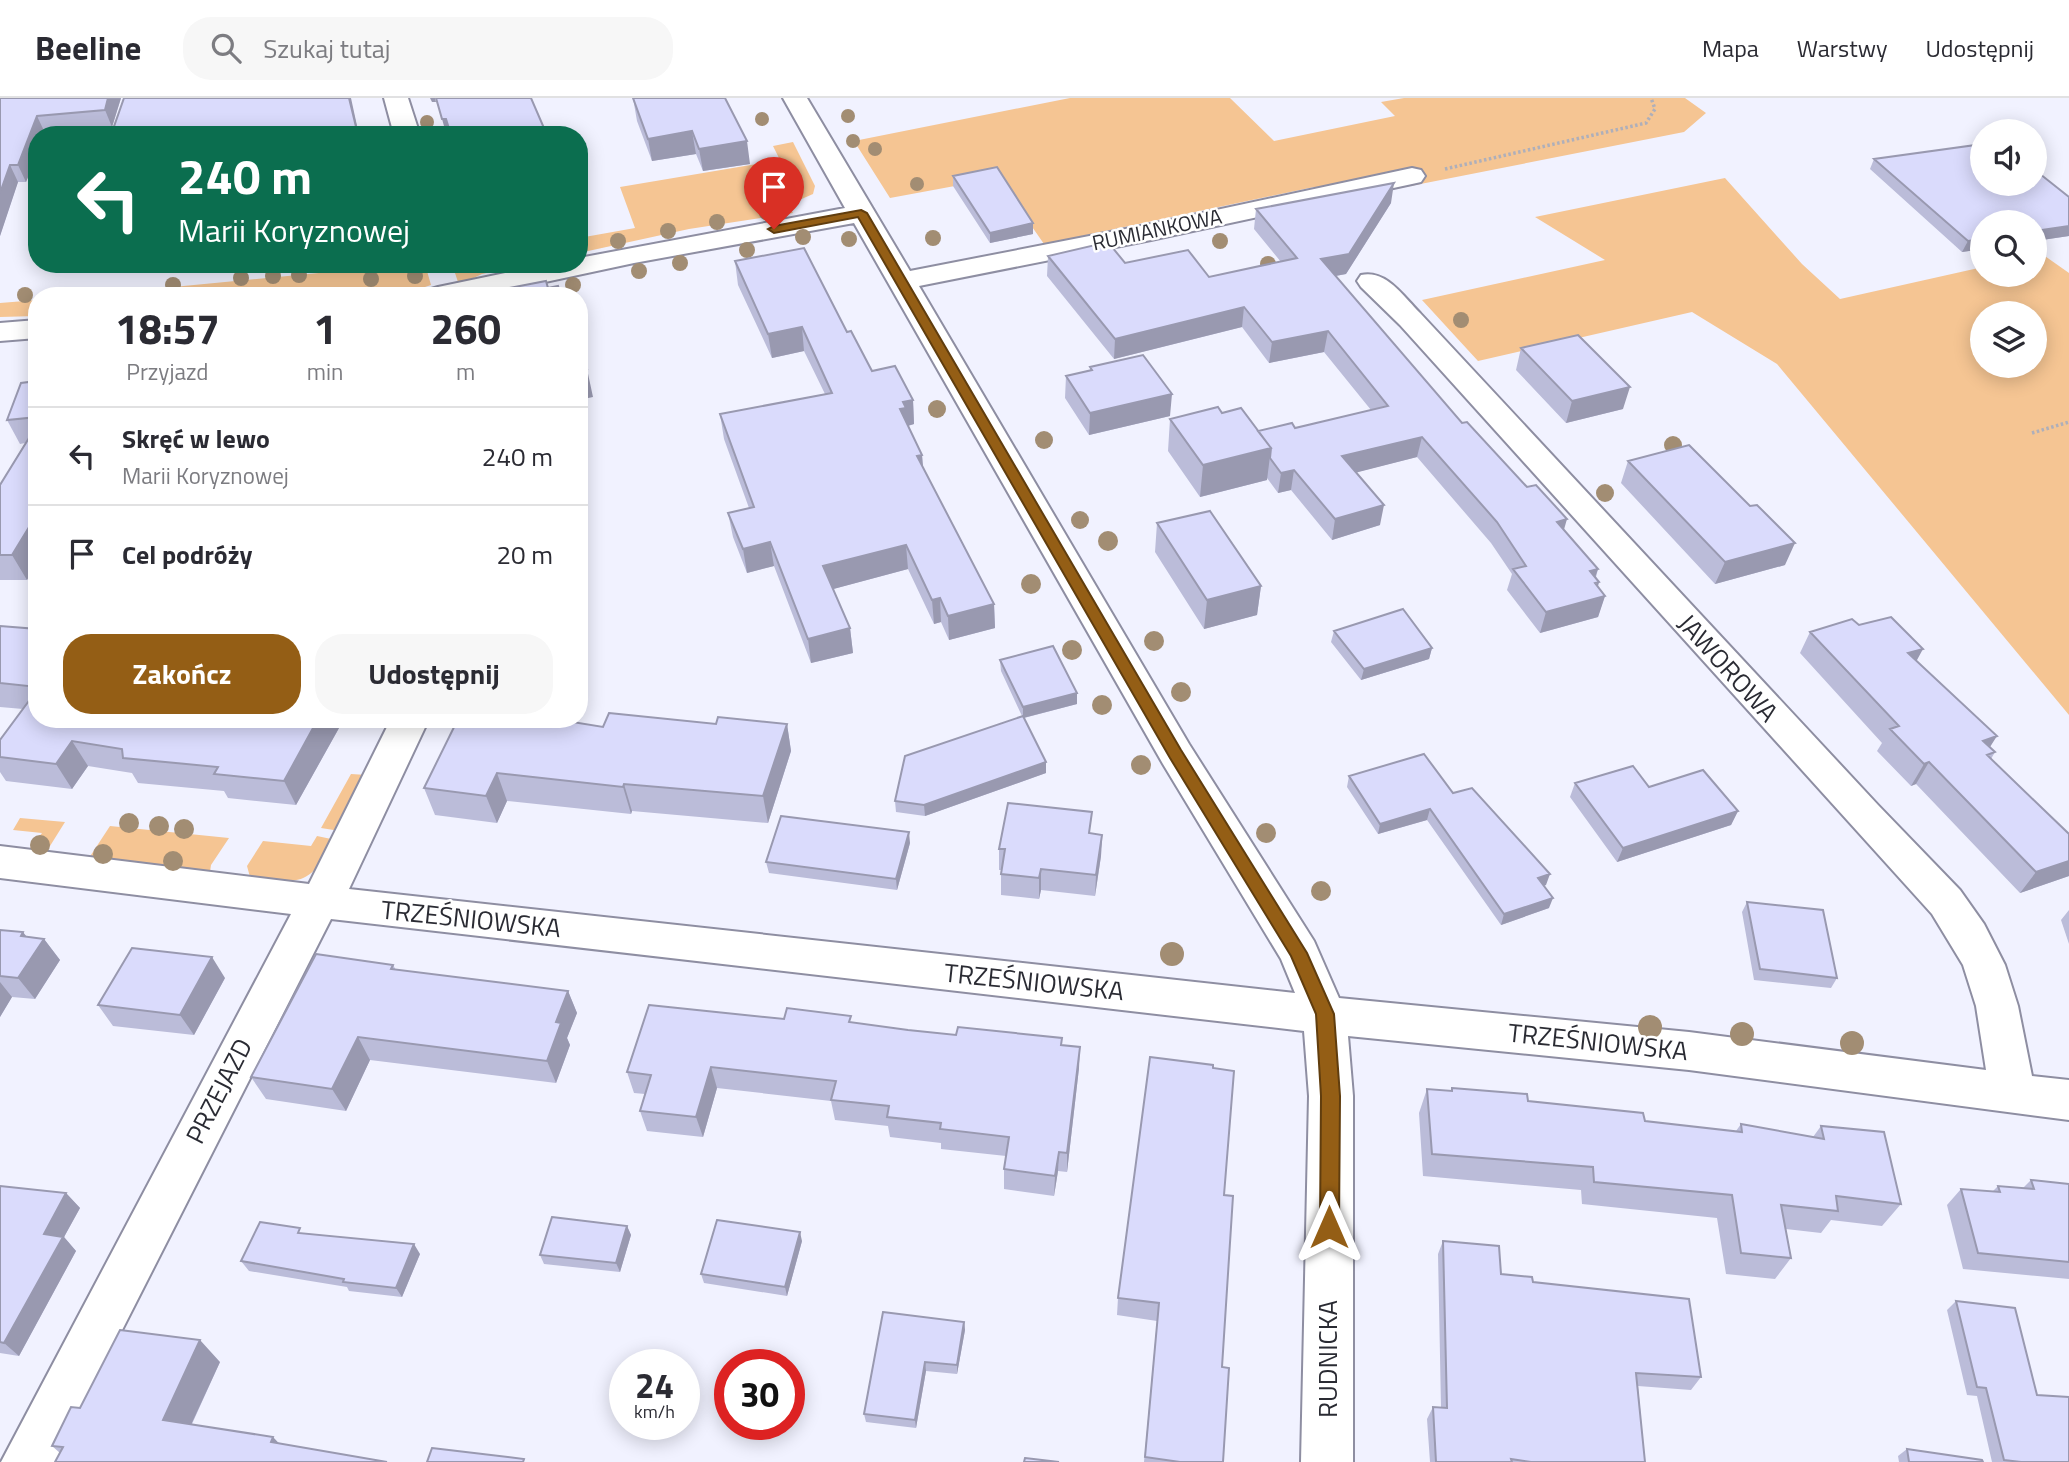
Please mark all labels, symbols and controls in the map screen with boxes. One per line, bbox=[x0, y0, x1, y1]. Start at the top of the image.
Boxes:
search box bbox=[183, 17, 673, 80]
text: Beeline bbox=[35, 23, 141, 73]
icon: search bbox=[207, 29, 245, 67]
text: Szukaj tutaj bbox=[263, 29, 391, 68]
text: Mapa bbox=[1702, 30, 1759, 66]
text: Warstwy bbox=[1797, 30, 1888, 66]
text: Udostępnij bbox=[1926, 30, 2034, 66]
map controls bbox=[1970, 119, 2047, 378]
button: sound bbox=[1970, 119, 2047, 196]
text: 240 m bbox=[178, 138, 312, 213]
icon: left bbox=[63, 154, 154, 245]
pin bbox=[744, 157, 804, 229]
icon: arrive bbox=[755, 168, 793, 206]
street label: RUMIANKOWA bbox=[1089, 200, 1225, 258]
text: Marii Koryznowej bbox=[178, 206, 410, 254]
button: search bbox=[1970, 210, 2047, 287]
text: 18:57 bbox=[115, 296, 220, 360]
text: 1 bbox=[313, 296, 337, 360]
text: 260 bbox=[430, 296, 501, 360]
button: layers bbox=[1970, 301, 2047, 378]
text: Przyjazd bbox=[126, 354, 209, 389]
text: min bbox=[307, 354, 343, 389]
text: m bbox=[456, 354, 475, 389]
text: Skręć w lewo bbox=[122, 419, 270, 458]
icon: left bbox=[63, 437, 101, 475]
text: 240 m bbox=[482, 437, 553, 476]
text: Marii Koryznowej bbox=[122, 458, 289, 493]
icon: arrive bbox=[63, 535, 101, 573]
text: Cel podróży bbox=[122, 535, 252, 574]
text: 20 m bbox=[496, 535, 553, 574]
street label: JAWOROWA bbox=[1669, 605, 1788, 730]
button: Zakończ bbox=[63, 634, 301, 714]
button: Udostępnij bbox=[315, 634, 553, 714]
street label: TRZEŚNIOWSKA bbox=[379, 890, 563, 947]
street label: TRZEŚNIOWSKA bbox=[942, 953, 1126, 1010]
street label: TRZEŚNIOWSKA bbox=[1506, 1013, 1690, 1070]
street label: PRZEJAZD bbox=[175, 1031, 262, 1150]
position arrow bbox=[1292, 1190, 1366, 1264]
street label: RUDNICKA bbox=[1308, 1300, 1347, 1418]
speed limit sign: 30 bbox=[714, 1349, 805, 1440]
text: 24 bbox=[635, 1358, 674, 1412]
text: km/h bbox=[634, 1398, 675, 1425]

